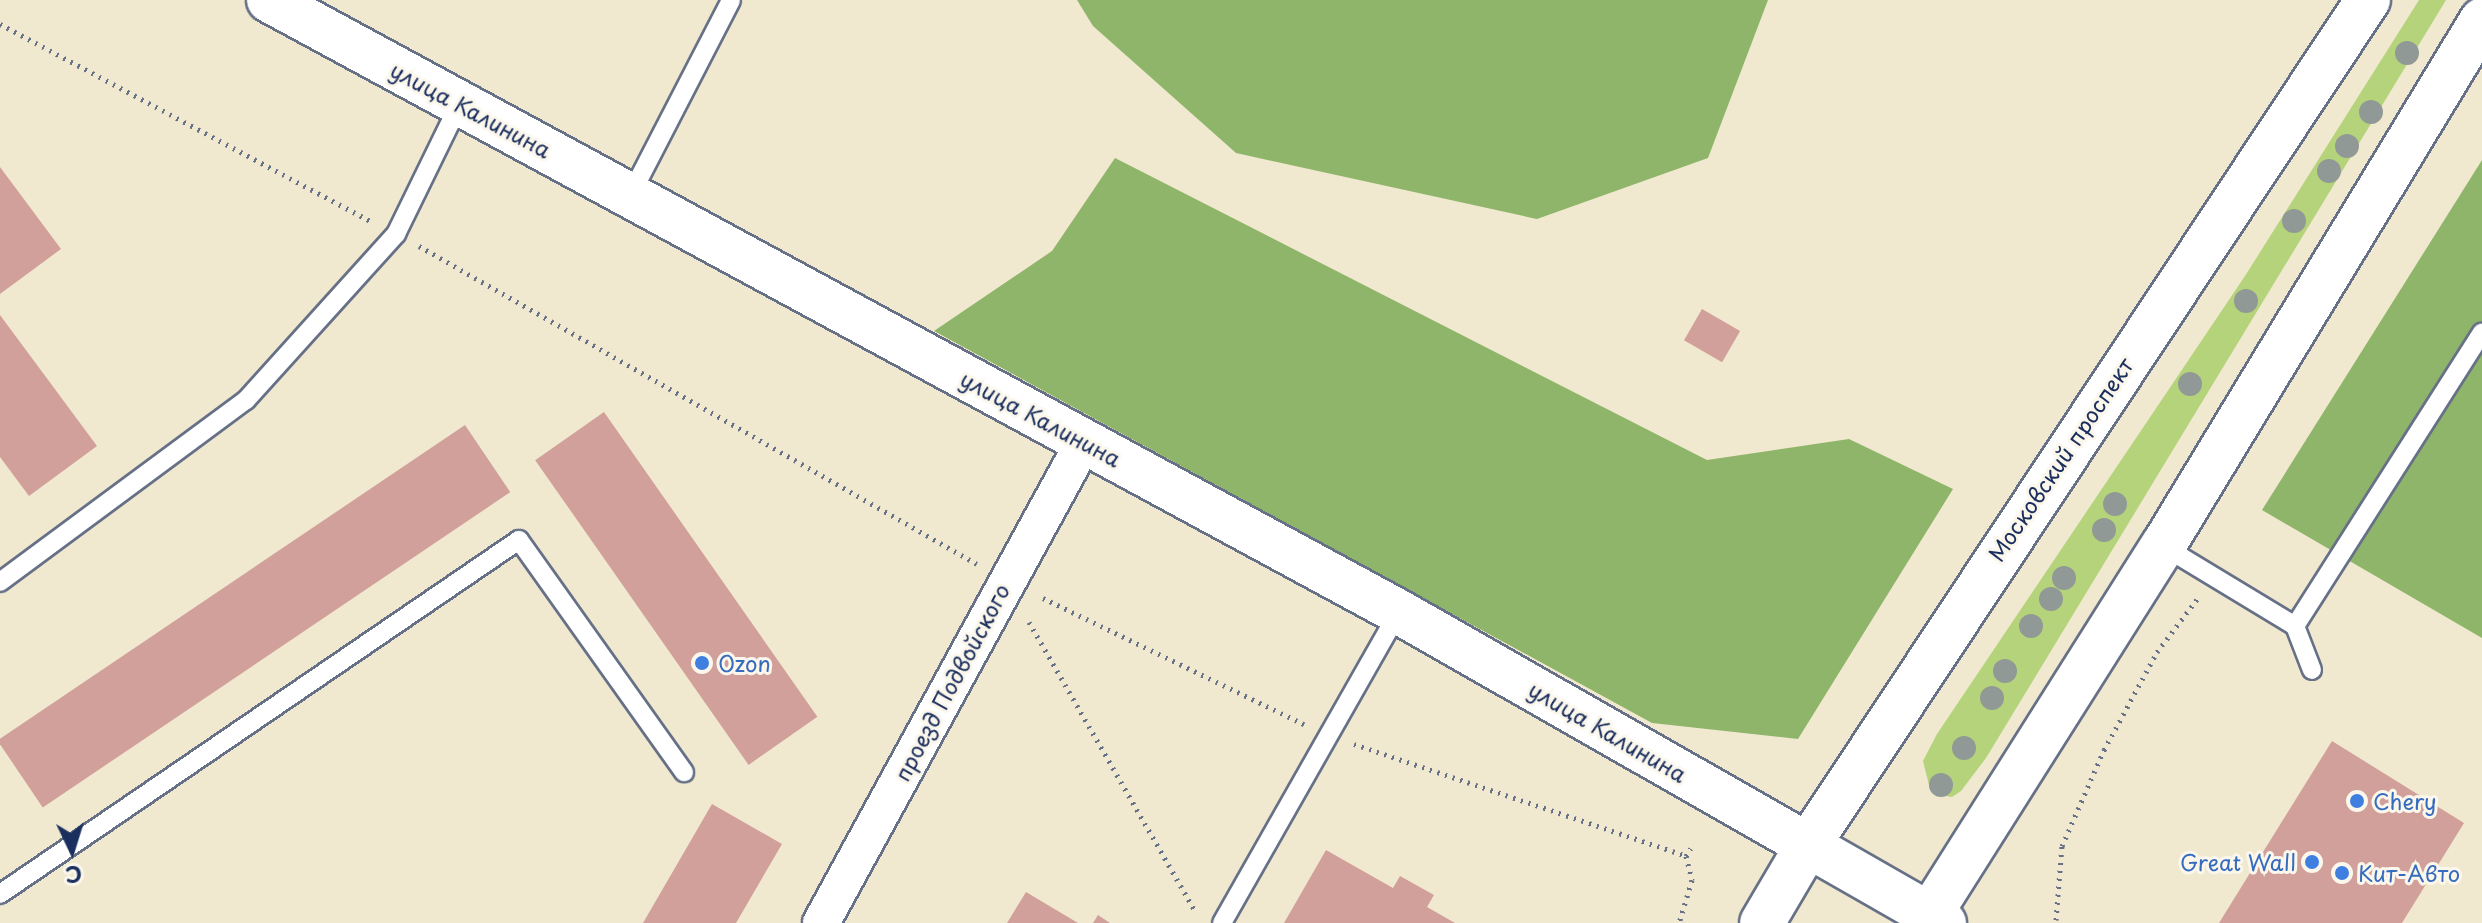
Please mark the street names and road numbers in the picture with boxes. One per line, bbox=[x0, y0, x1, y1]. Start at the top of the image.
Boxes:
street label: улица Калинина bbox=[386, 56, 556, 162]
street label: Московский проспект bbox=[1982, 352, 2138, 566]
street label: улица Калинина bbox=[956, 365, 1126, 471]
street label: проезд Подвойского bbox=[888, 579, 1014, 785]
street label: улица Калинина bbox=[1524, 675, 1692, 787]

